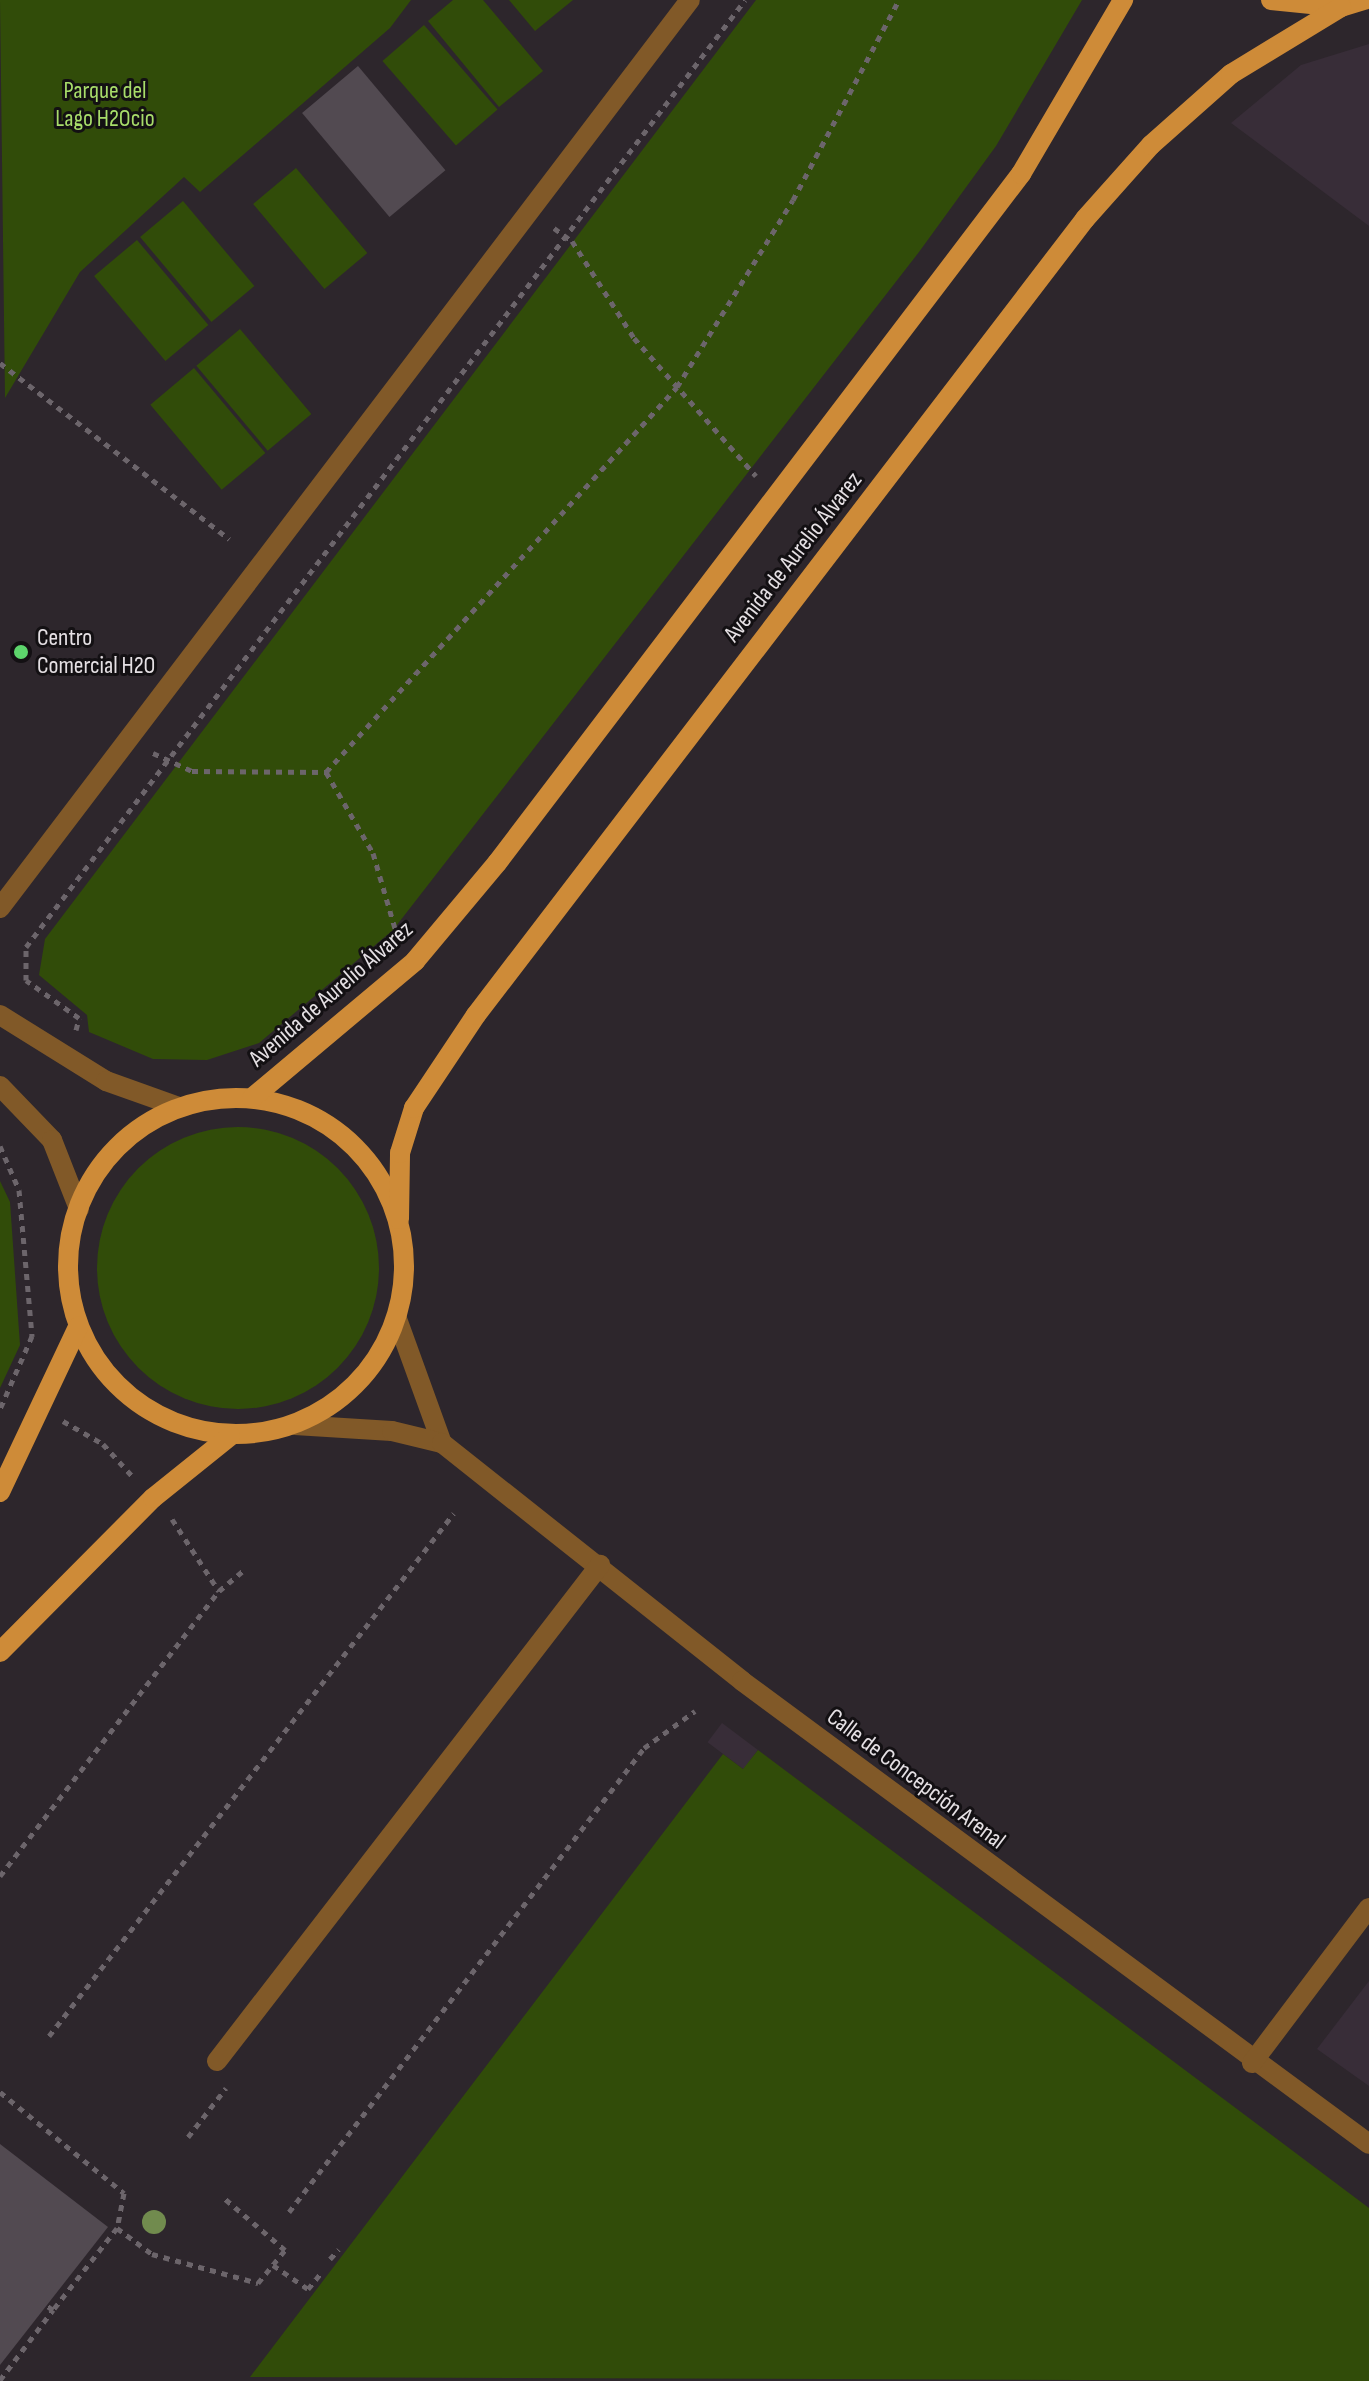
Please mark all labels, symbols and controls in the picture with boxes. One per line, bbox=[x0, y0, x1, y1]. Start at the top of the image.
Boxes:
park label: Parque del Lago H2Ocio bbox=[55, 77, 155, 133]
street label: Avenida de Aurelio Álvarez bbox=[718, 466, 868, 648]
place label: Centro Comercial H2O bbox=[37, 624, 155, 680]
marker: Centro Comercial H2O bbox=[12, 643, 30, 661]
street label: Avenida de Aurelio Álvarez bbox=[243, 915, 419, 1073]
street label: Calle de Concepción Arenal bbox=[821, 1702, 1011, 1856]

